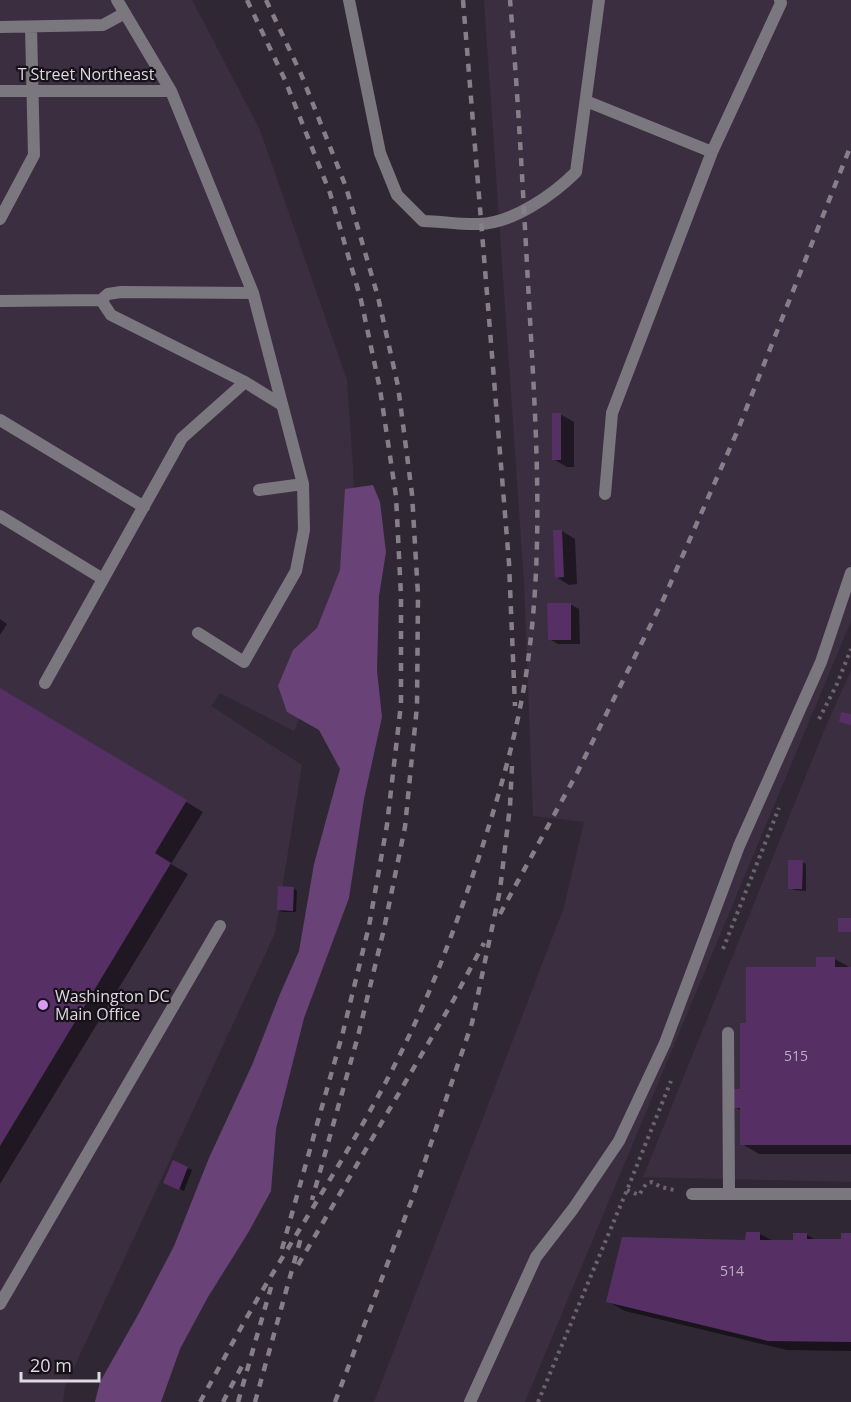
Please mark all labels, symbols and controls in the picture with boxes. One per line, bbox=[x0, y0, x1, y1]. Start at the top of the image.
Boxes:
street label: T Street Northeast bbox=[18, 63, 155, 85]
place label: Washington DC Main Office bbox=[55, 985, 170, 1025]
marker: Washington DC Main Office bbox=[36, 998, 50, 1012]
house number: 515 bbox=[784, 1046, 808, 1065]
house number: 514 bbox=[720, 1261, 744, 1280]
scale bar bbox=[21, 1345, 99, 1383]
text: 20 m bbox=[30, 1353, 72, 1377]

